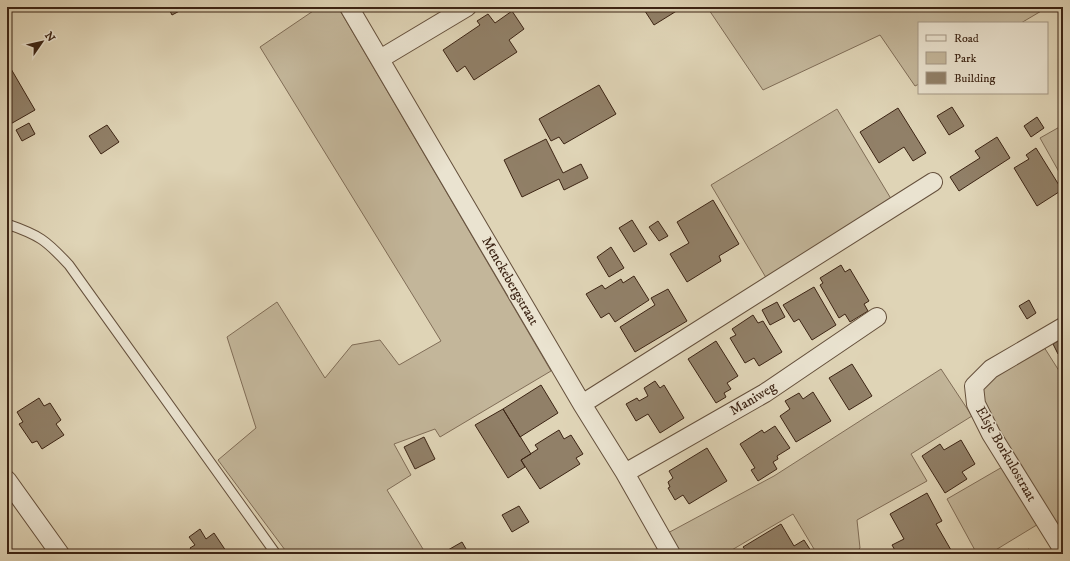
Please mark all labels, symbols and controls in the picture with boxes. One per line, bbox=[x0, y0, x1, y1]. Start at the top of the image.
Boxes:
north arrow bbox=[22, 22, 62, 62]
legend bbox=[918, 22, 1048, 94]
text: N bbox=[41, 29, 58, 45]
text: Road bbox=[954, 31, 979, 46]
text: Park bbox=[954, 51, 976, 66]
text: Building bbox=[954, 71, 995, 86]
street label: Menckebergstraat bbox=[477, 233, 543, 329]
street label: Maniweg bbox=[726, 378, 780, 420]
street label: Elsje Borkulostraat bbox=[971, 403, 1041, 505]

